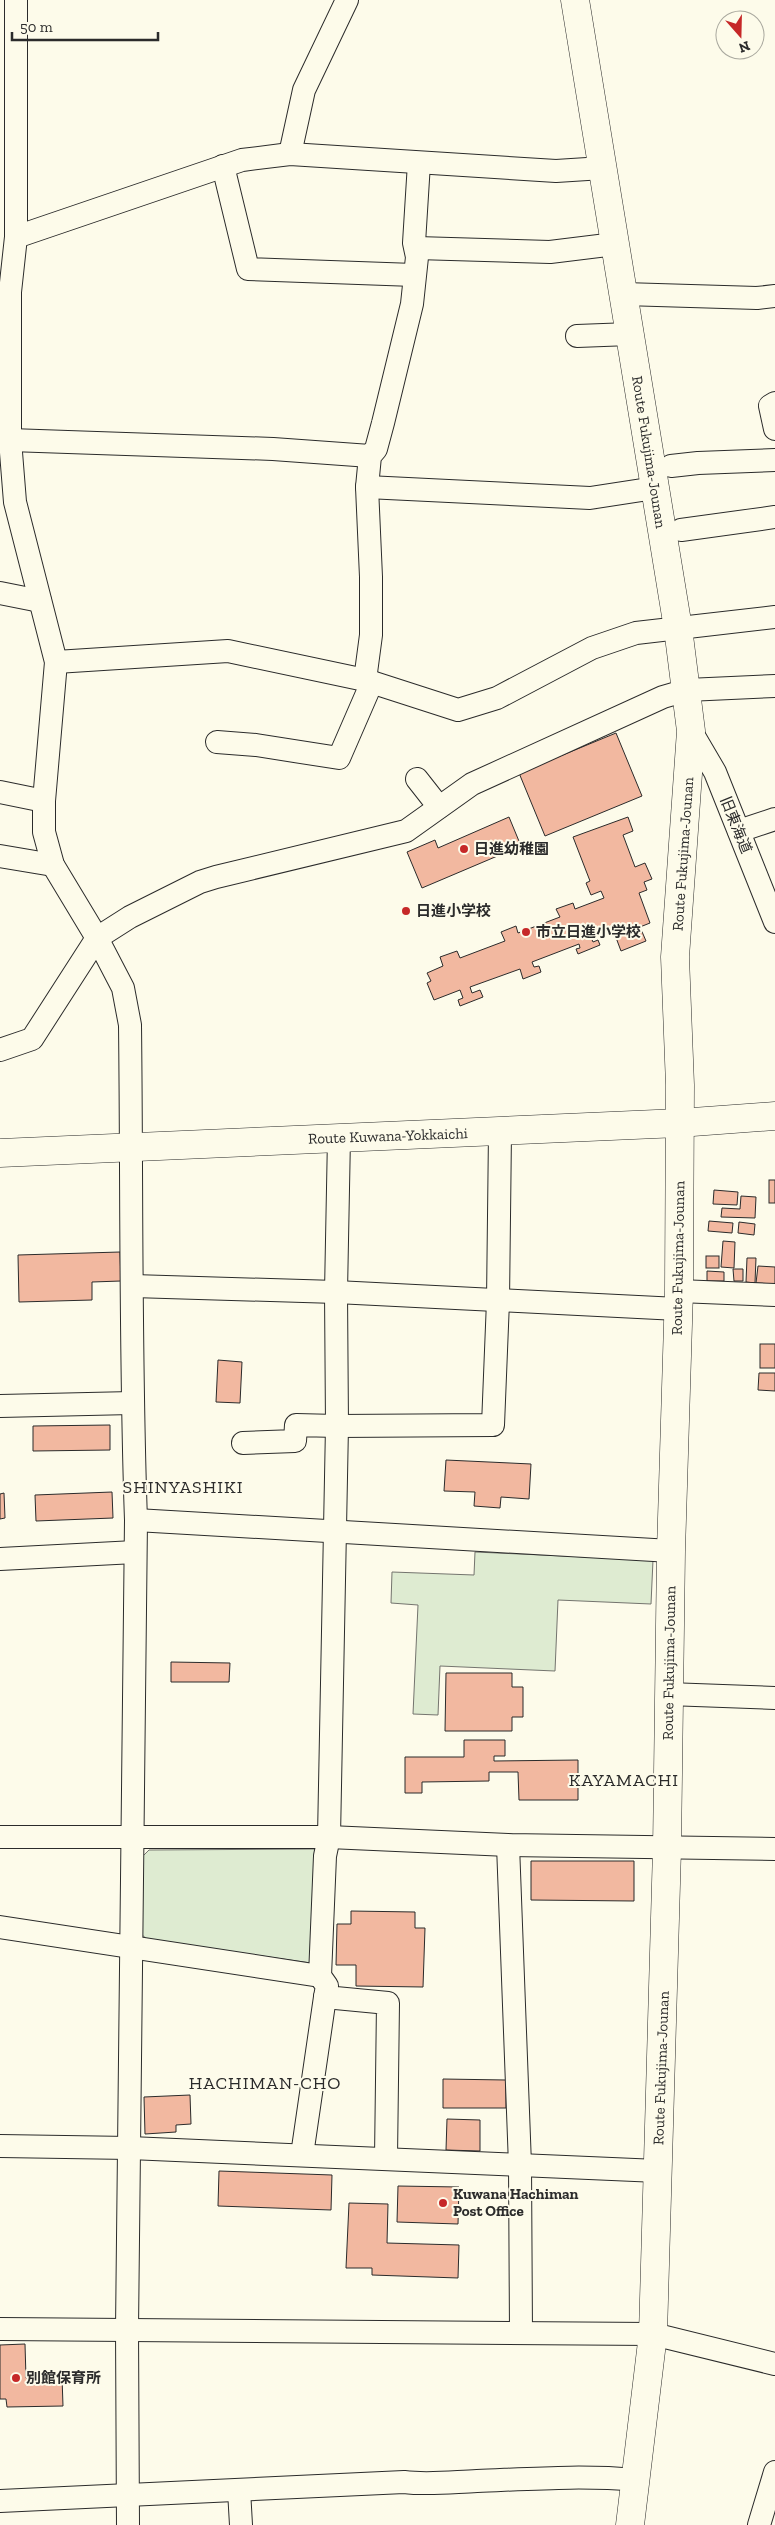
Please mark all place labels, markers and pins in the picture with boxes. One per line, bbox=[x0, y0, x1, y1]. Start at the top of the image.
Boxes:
place label: 日進幼稚園 bbox=[474, 840, 549, 858]
marker: 日進幼稚園 bbox=[458, 843, 470, 855]
place label: 日進小学校 bbox=[416, 902, 491, 920]
marker: 日進小学校 bbox=[400, 905, 412, 917]
place label: 市立日進小学校 bbox=[536, 923, 641, 941]
marker: 市立日進小学校 bbox=[520, 926, 532, 938]
place label: Kuwana Hachiman Post Office bbox=[453, 2185, 579, 2220]
marker: Kuwana Hachiman Post Office bbox=[437, 2197, 449, 2209]
place label: 別館保育所 bbox=[26, 2369, 101, 2387]
marker: 別館保育所 bbox=[10, 2372, 22, 2384]

